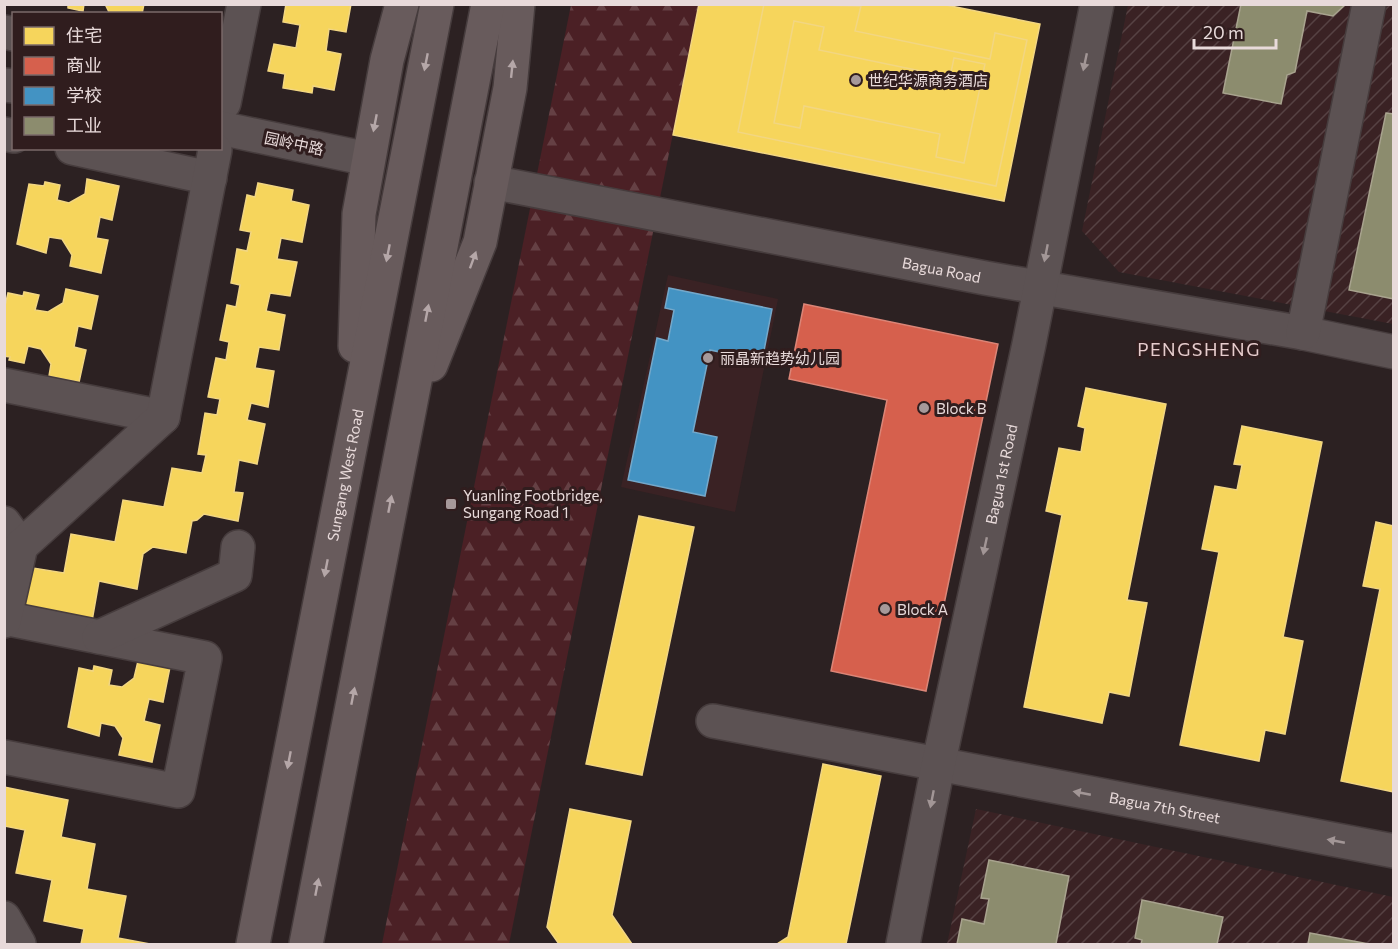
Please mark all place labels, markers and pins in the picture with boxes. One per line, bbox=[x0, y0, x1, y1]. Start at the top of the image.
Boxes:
place label: 世纪华源商务酒店 bbox=[868, 71, 988, 89]
marker: 世纪华源商务酒店 bbox=[849, 73, 863, 87]
place label: 丽晶新趋势幼儿园 bbox=[720, 349, 840, 367]
marker: 丽晶新趋势幼儿园 bbox=[701, 351, 715, 365]
place label: Block B bbox=[936, 399, 987, 417]
marker: Block B bbox=[917, 401, 931, 415]
place label: Yuanling Footbridge, Sungang Road 1 bbox=[463, 486, 603, 521]
marker: Yuanling Footbridge, Sungang Road 1 bbox=[444, 497, 458, 511]
place label: Block A bbox=[897, 600, 948, 618]
marker: Block A bbox=[878, 602, 892, 616]

